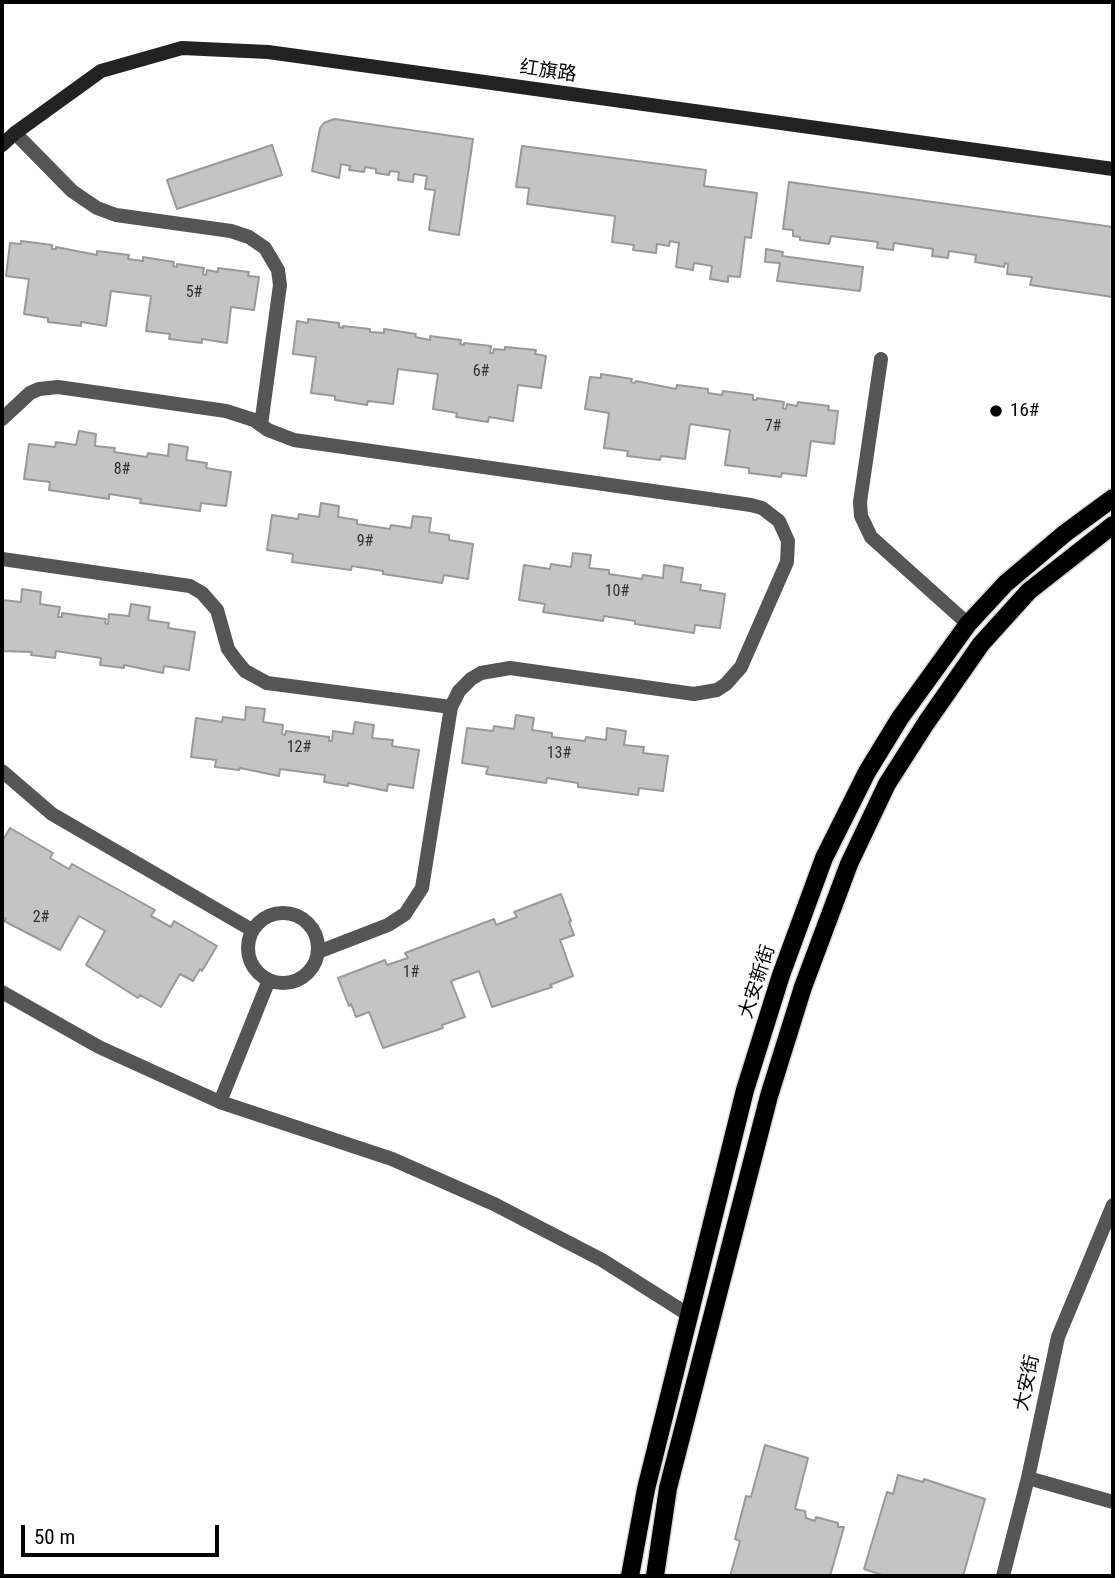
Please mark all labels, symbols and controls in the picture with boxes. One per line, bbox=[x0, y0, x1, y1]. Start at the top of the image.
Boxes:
street label: 红旗路 bbox=[518, 57, 578, 87]
house number: 5# bbox=[186, 283, 202, 303]
house number: 6# bbox=[473, 362, 489, 382]
place label: 16# bbox=[1010, 400, 1039, 422]
marker: 16# bbox=[988, 403, 1004, 419]
house number: 7# bbox=[765, 417, 781, 437]
house number: 8# bbox=[114, 460, 130, 480]
house number: 9# bbox=[357, 532, 373, 552]
house number: 10# bbox=[605, 582, 629, 602]
house number: 12# bbox=[287, 738, 311, 758]
house number: 13# bbox=[547, 744, 571, 764]
house number: 2# bbox=[33, 908, 49, 928]
street label: 大安新街 bbox=[735, 942, 781, 1022]
house number: 1# bbox=[403, 963, 419, 983]
street label: 大安街 bbox=[1011, 1353, 1045, 1413]
scale bar bbox=[24, 1512, 222, 1556]
text: 50 m bbox=[34, 1525, 75, 1549]

